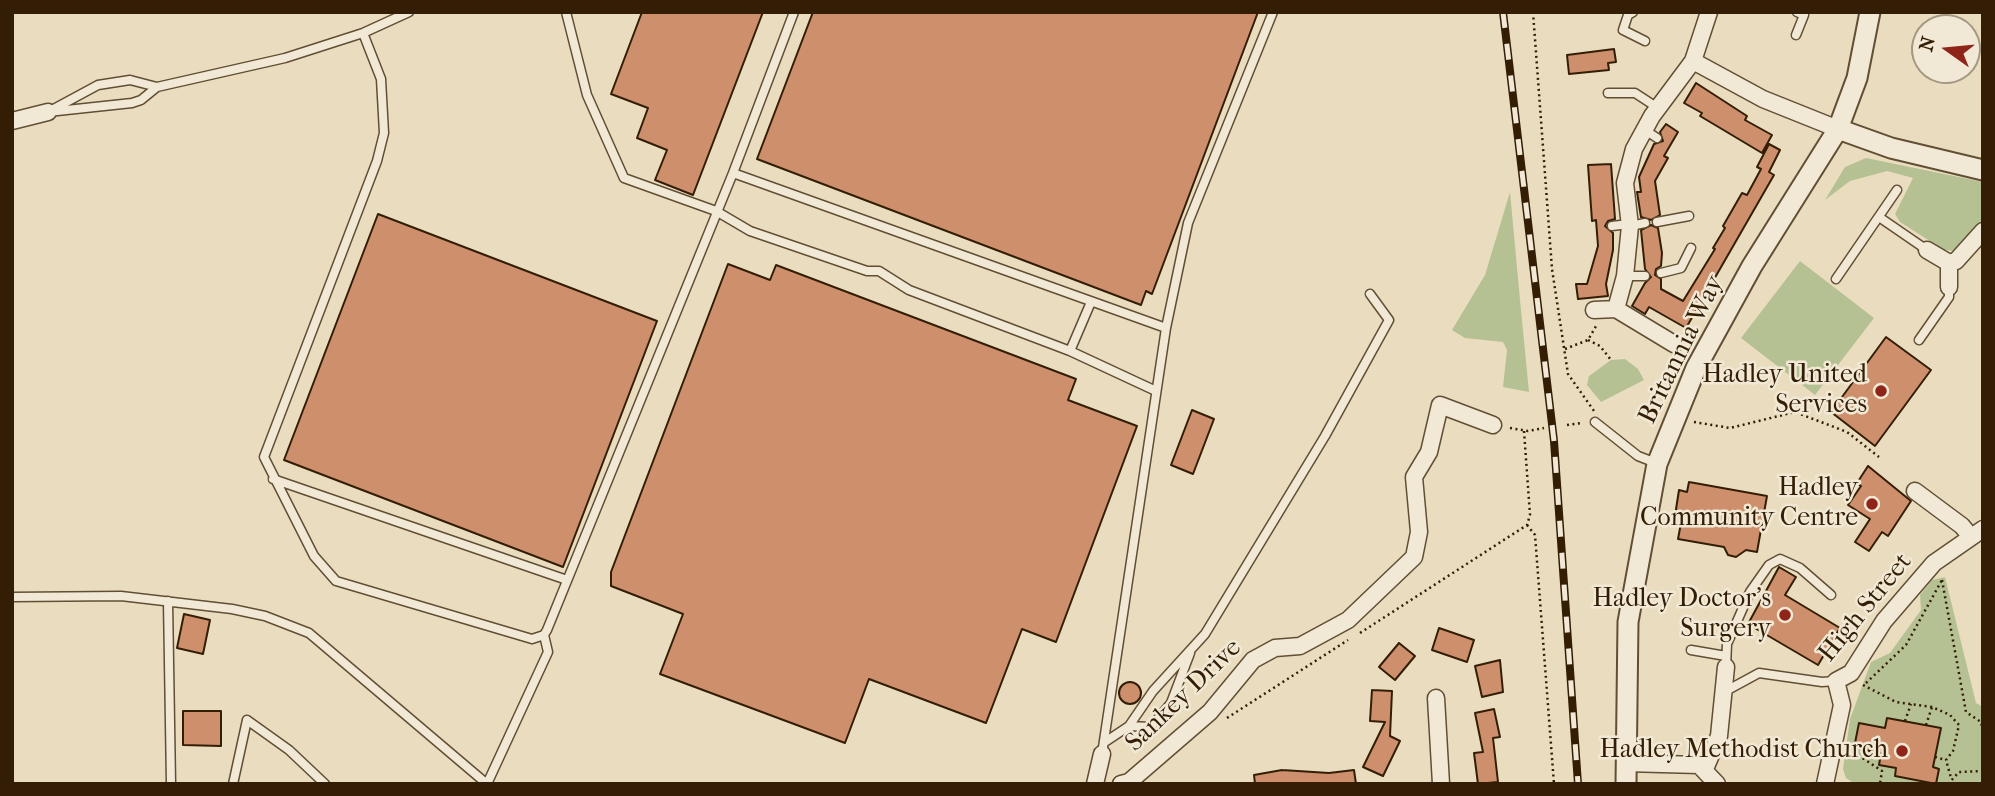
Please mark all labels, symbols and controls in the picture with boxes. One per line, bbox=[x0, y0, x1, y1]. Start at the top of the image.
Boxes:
north arrow bbox=[1911, 14, 1981, 84]
text: N bbox=[1915, 34, 1940, 54]
street label: Britannia Way bbox=[1633, 271, 1731, 429]
place label: Hadley United Services bbox=[1702, 360, 1867, 422]
marker: Hadley United Services bbox=[1873, 383, 1889, 399]
place label: Hadley Community Centre bbox=[1640, 473, 1858, 534]
marker: Hadley Community Centre bbox=[1864, 496, 1880, 512]
street label: High Street bbox=[1813, 547, 1919, 669]
place label: Hadley Doctor's Surgery bbox=[1593, 584, 1771, 646]
marker: Hadley Doctor's Surgery bbox=[1777, 607, 1793, 623]
street label: Sankey Drive bbox=[1120, 633, 1248, 759]
place label: Hadley Methodist Church bbox=[1599, 735, 1888, 767]
marker: Hadley Methodist Church bbox=[1894, 743, 1910, 759]

